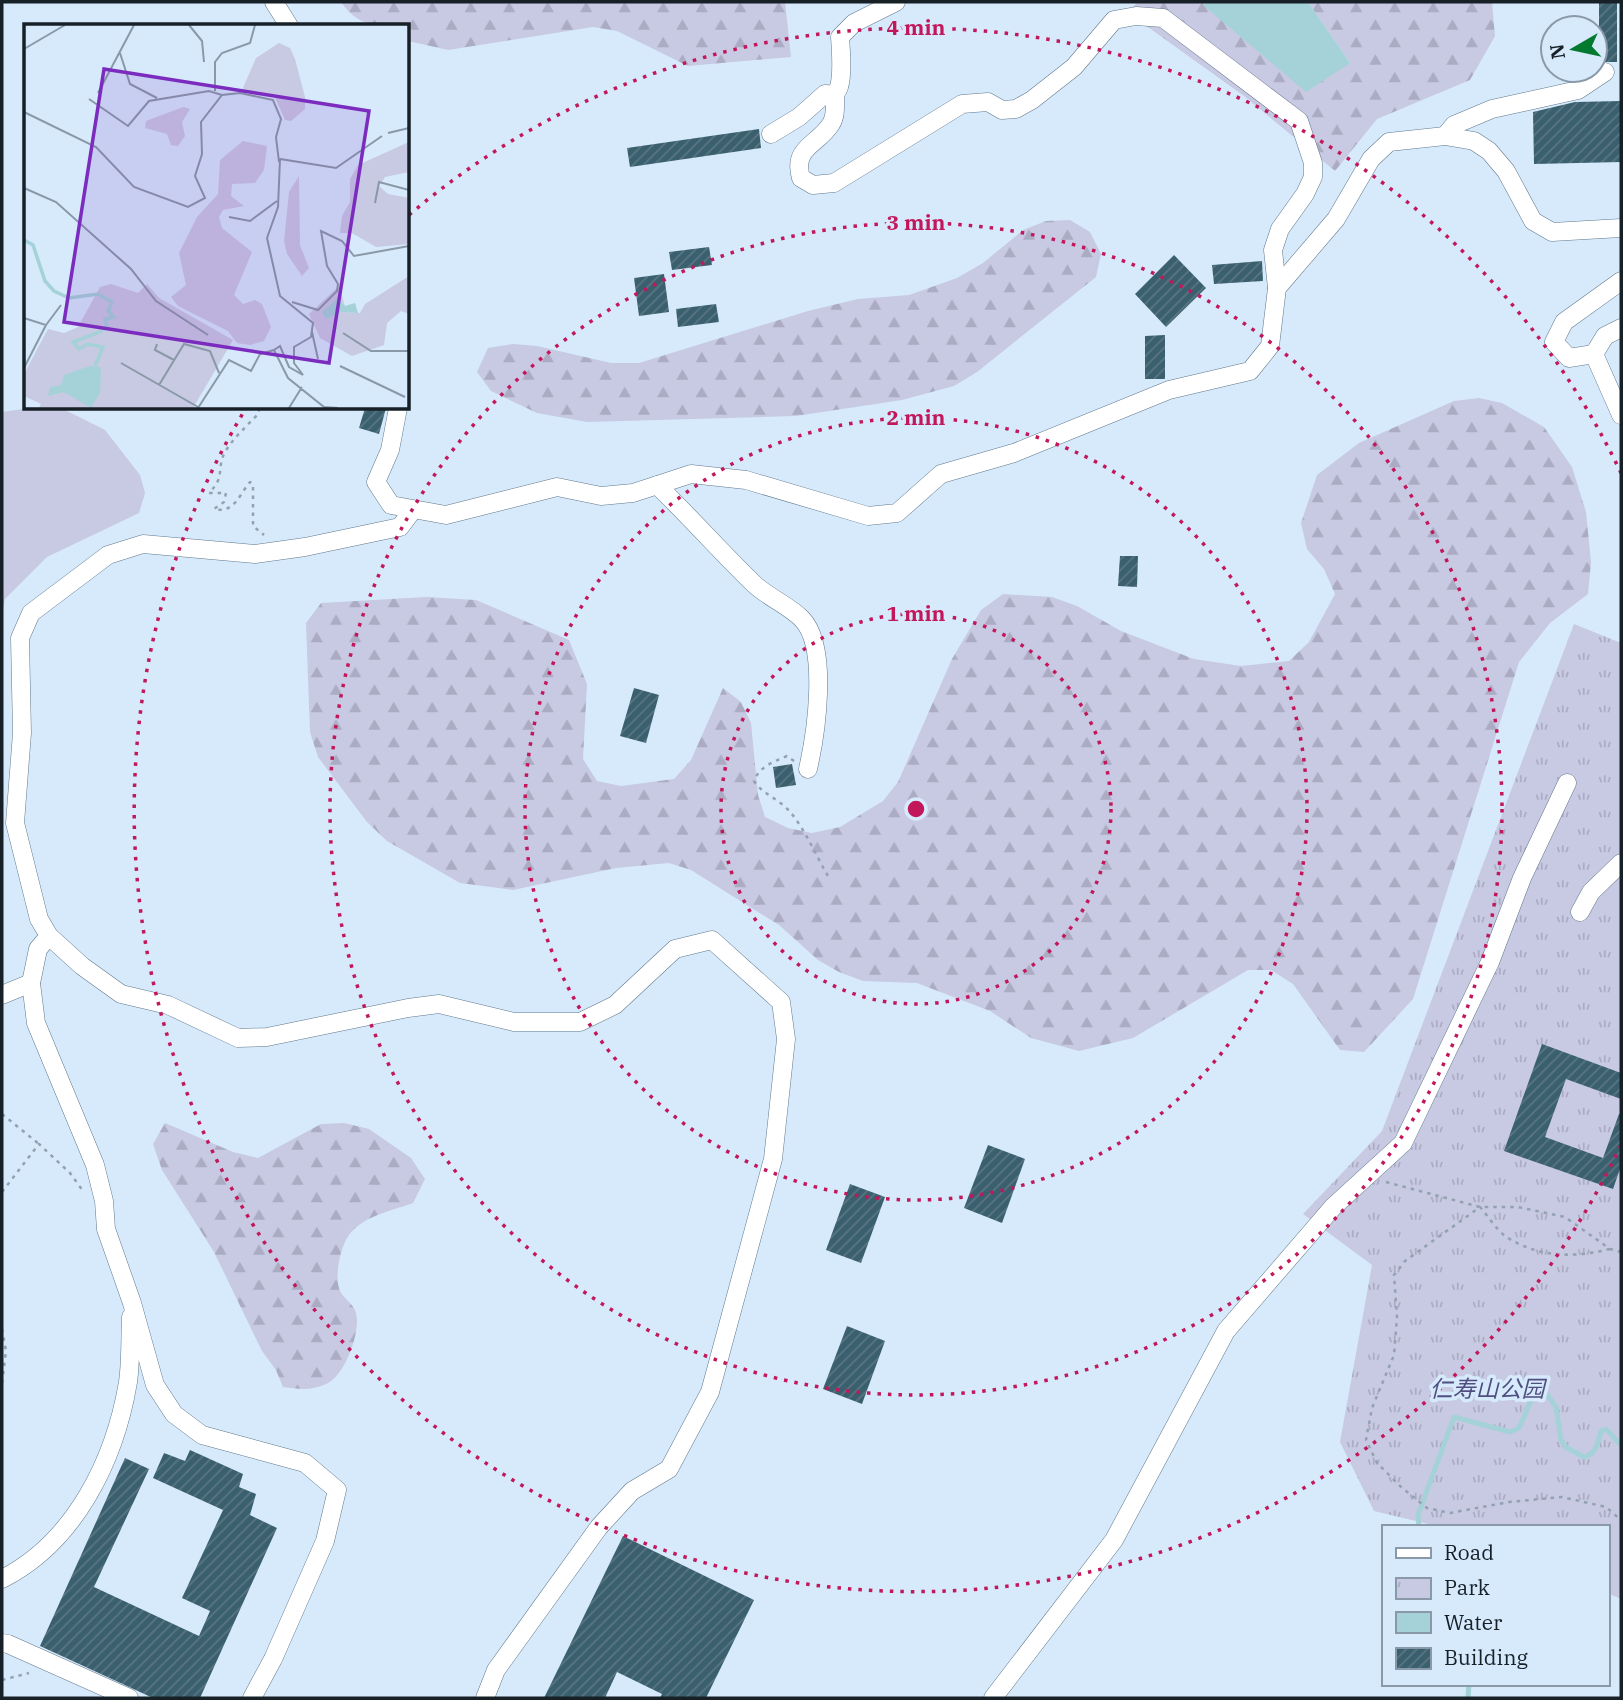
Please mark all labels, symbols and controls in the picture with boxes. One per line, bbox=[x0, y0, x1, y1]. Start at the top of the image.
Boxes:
text: 4 min bbox=[887, 13, 945, 41]
north arrow bbox=[1539, 14, 1609, 84]
inset map bbox=[24, 24, 410, 410]
text: N bbox=[1544, 42, 1570, 61]
text: 3 min bbox=[887, 208, 945, 236]
text: 2 min bbox=[887, 403, 945, 431]
text: 1 min bbox=[887, 599, 945, 627]
centre of rings bbox=[904, 797, 928, 821]
park label: 仁寿山公园 bbox=[1430, 1373, 1548, 1403]
legend bbox=[1382, 1525, 1609, 1686]
text: Road bbox=[1444, 1538, 1494, 1566]
text: Park bbox=[1444, 1573, 1491, 1601]
text: Water bbox=[1444, 1608, 1503, 1636]
text: Building bbox=[1444, 1643, 1529, 1671]

